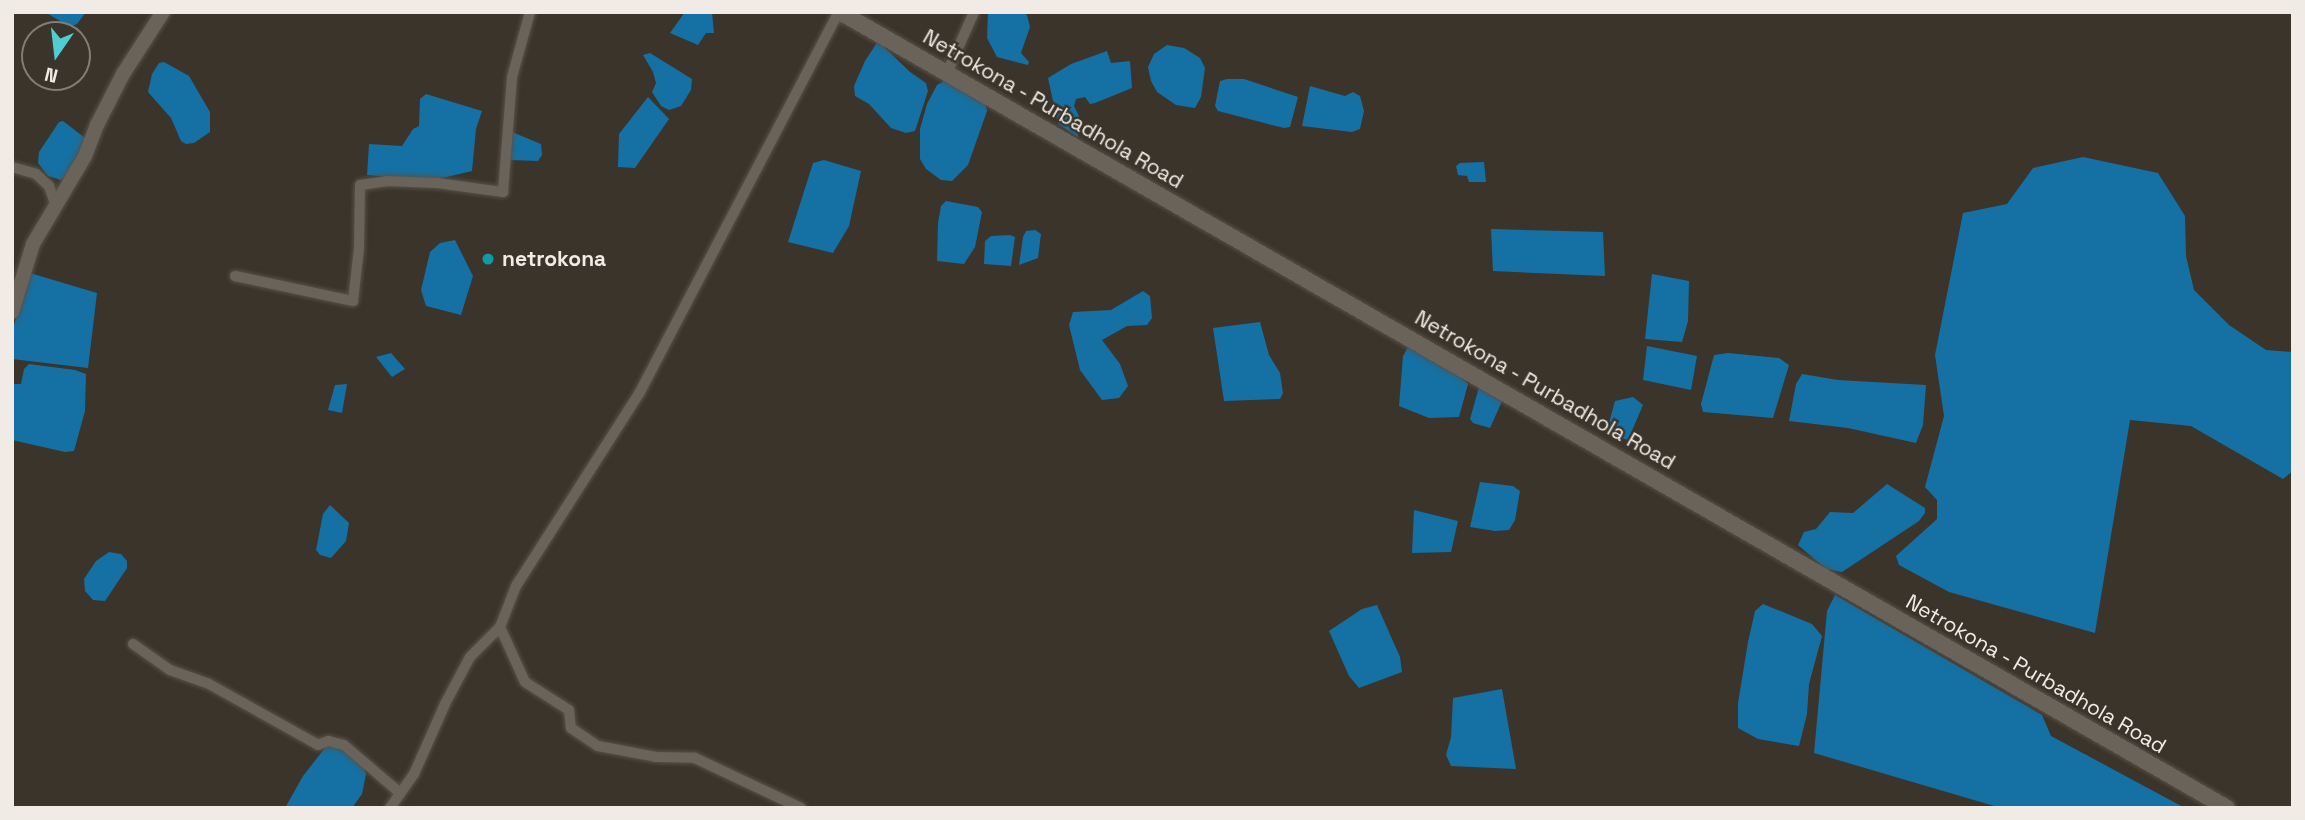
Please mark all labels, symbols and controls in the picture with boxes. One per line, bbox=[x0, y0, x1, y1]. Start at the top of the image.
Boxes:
north arrow bbox=[21, 21, 91, 91]
street label: Netrokona - Purbadhola Road bbox=[918, 24, 1188, 194]
text: N bbox=[42, 61, 60, 89]
place label: netrokona bbox=[502, 246, 606, 272]
marker: netrokona bbox=[480, 251, 496, 267]
street label: Netrokona - Purbadhola Road bbox=[1410, 305, 1680, 475]
street label: Netrokona - Purbadhola Road bbox=[1901, 589, 2171, 759]

